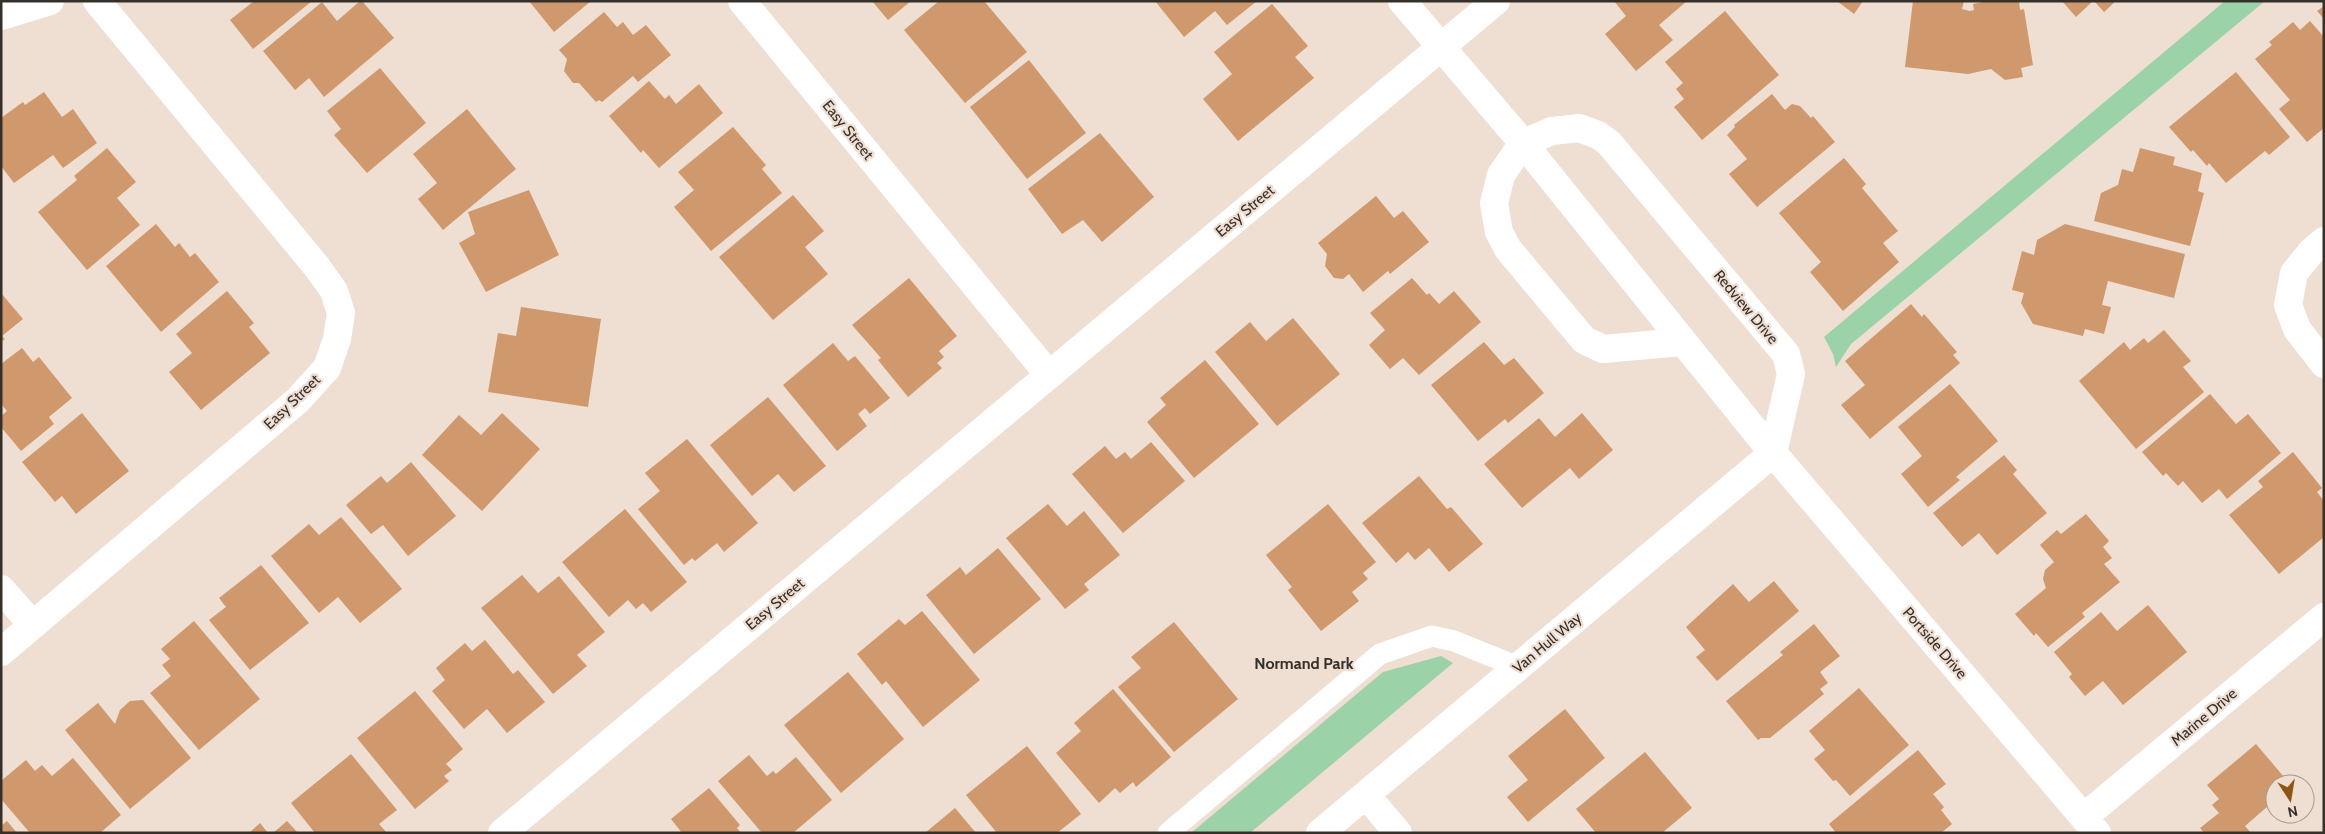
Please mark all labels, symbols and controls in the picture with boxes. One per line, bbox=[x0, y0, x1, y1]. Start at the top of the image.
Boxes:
street label: Easy Street bbox=[819, 97, 877, 163]
street label: Easy Street bbox=[1212, 181, 1278, 241]
street label: Redview Drive bbox=[1710, 266, 1782, 348]
street label: Easy Street bbox=[260, 371, 324, 433]
street label: Easy Street bbox=[742, 574, 808, 634]
street label: Portside Drive bbox=[1899, 604, 1971, 683]
street label: Van Hull Way bbox=[1509, 609, 1585, 677]
district label: Normand Park bbox=[1254, 654, 1354, 673]
street label: Marine Drive bbox=[2167, 684, 2241, 750]
north arrow bbox=[2265, 774, 2315, 824]
text: N bbox=[2286, 802, 2299, 822]

